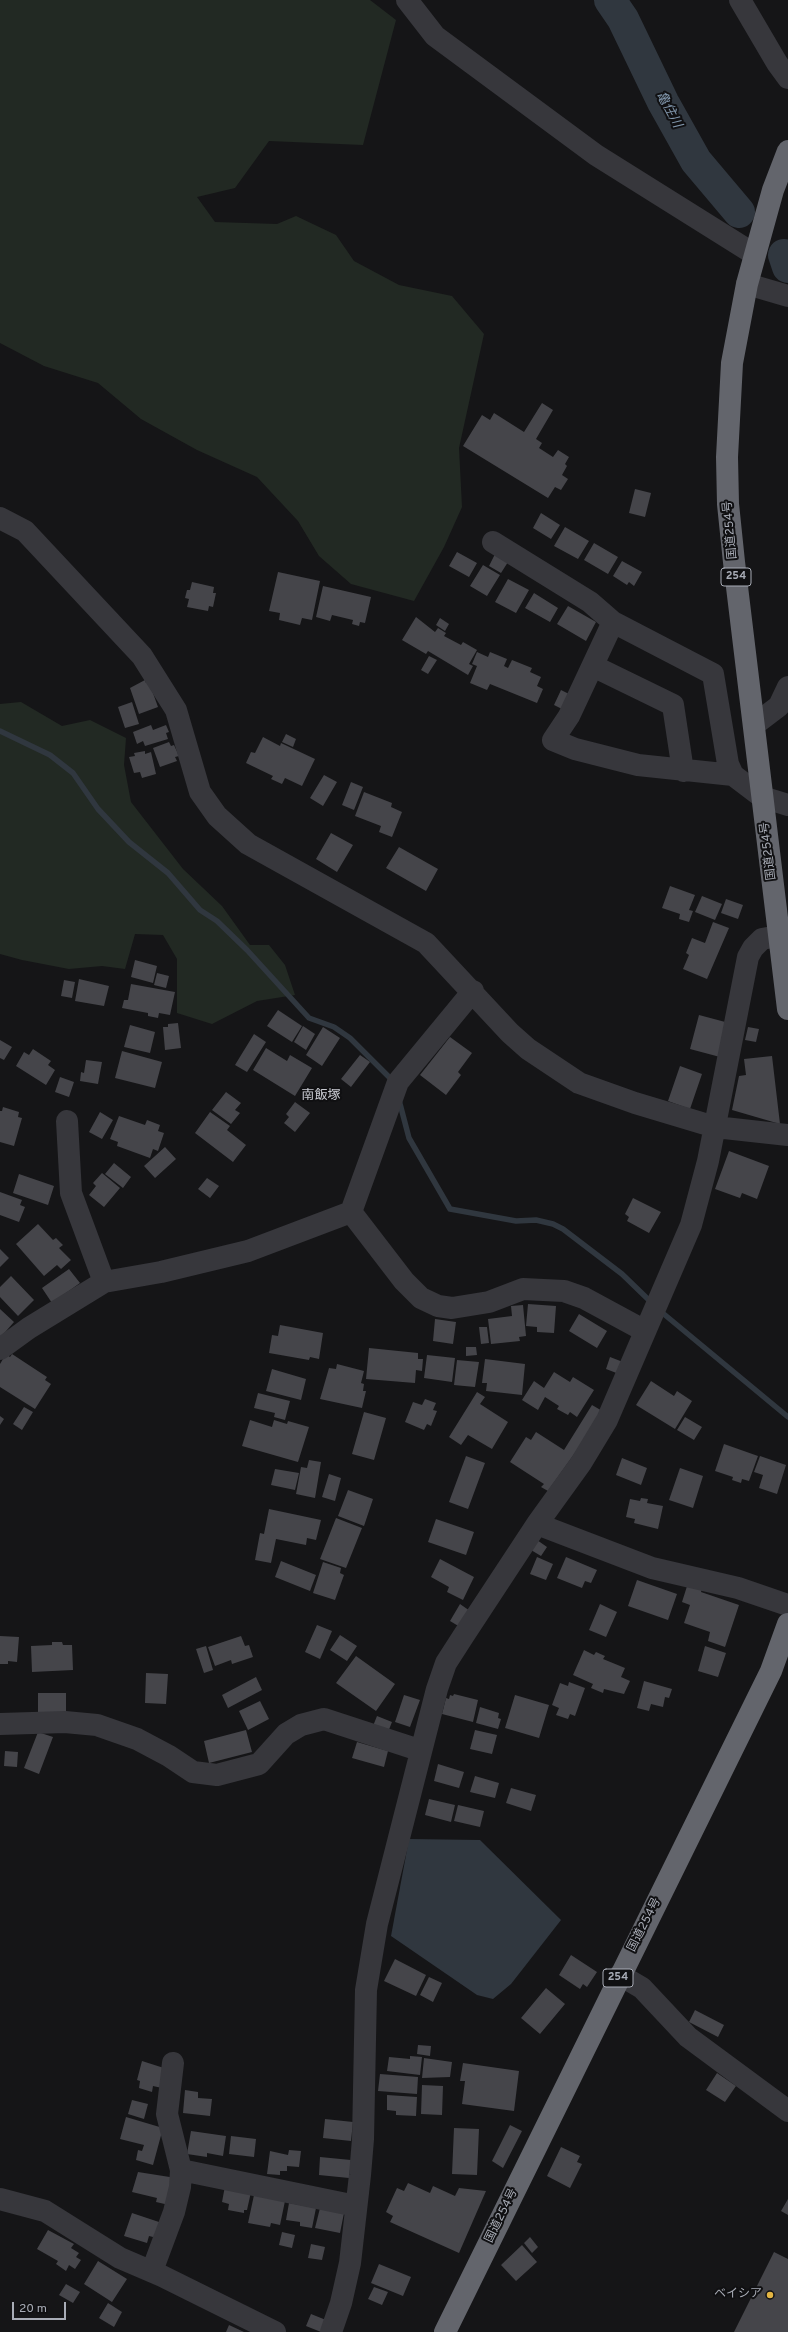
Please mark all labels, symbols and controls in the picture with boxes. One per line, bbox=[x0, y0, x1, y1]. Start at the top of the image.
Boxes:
water label: 亀住川 bbox=[652, 89, 684, 131]
street label: 国道254号 bbox=[721, 500, 741, 560]
road number: 254 bbox=[721, 568, 751, 586]
street label: 国道254号 bbox=[758, 821, 780, 881]
district label: 南飯塚 bbox=[302, 1088, 340, 1104]
street label: 国道254号 bbox=[625, 1896, 665, 1954]
road number: 254 bbox=[603, 1969, 633, 1987]
street label: 国道254号 bbox=[483, 2187, 521, 2245]
place label: ベイシア bbox=[714, 2288, 762, 2302]
marker: ベイシア bbox=[765, 2290, 775, 2300]
scale bar bbox=[14, 2294, 68, 2320]
text: 20 m bbox=[19, 2301, 47, 2317]

